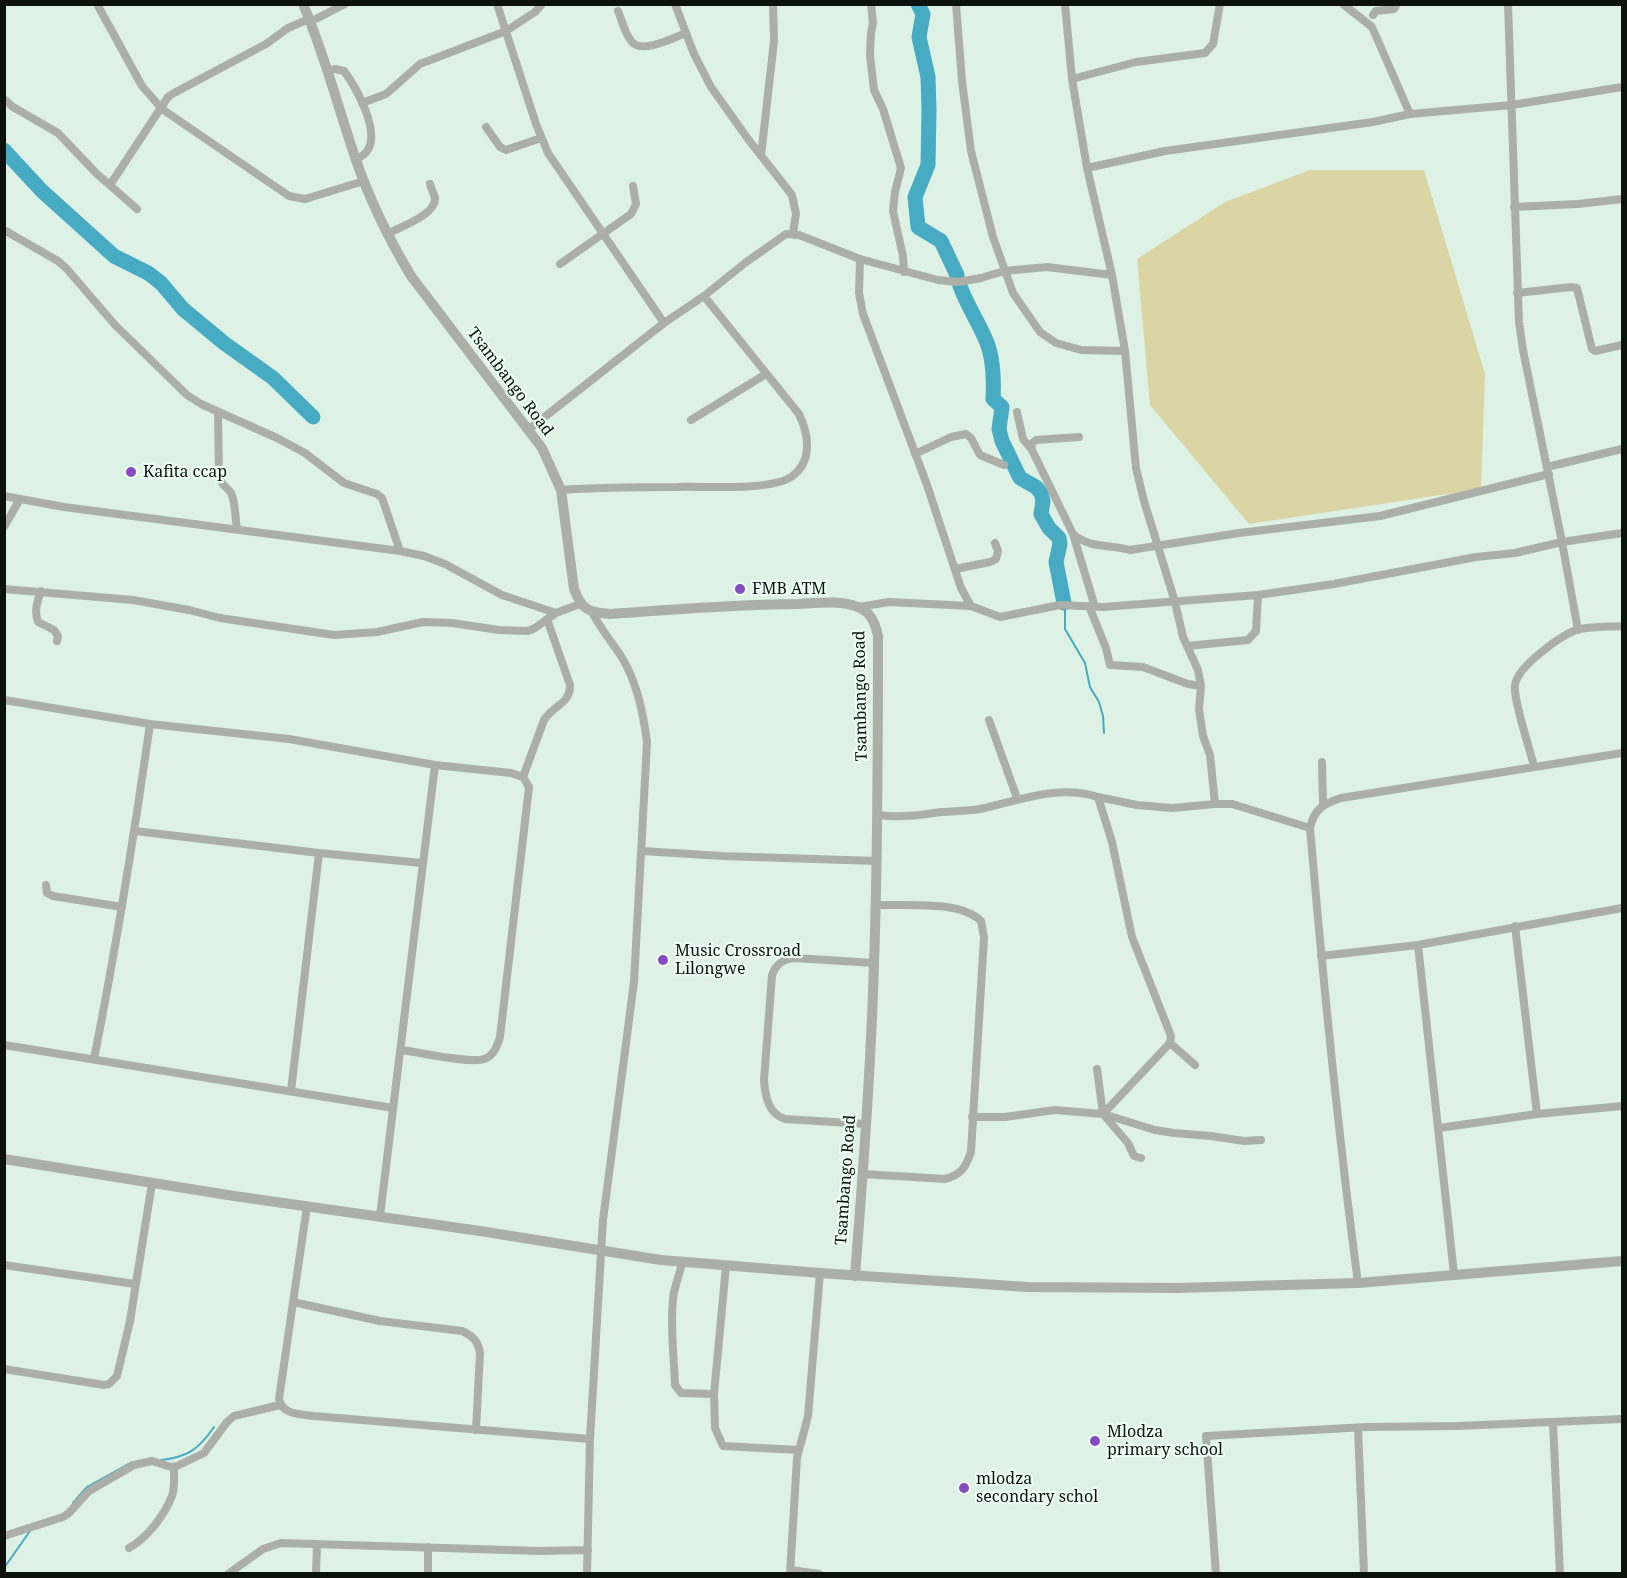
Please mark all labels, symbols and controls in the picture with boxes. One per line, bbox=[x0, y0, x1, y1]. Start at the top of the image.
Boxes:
street label: Tsambango Road bbox=[463, 324, 557, 440]
place label: Kafita ccap bbox=[143, 462, 227, 482]
marker: Kafita ccap bbox=[124, 465, 138, 479]
place label: FMB ATM bbox=[752, 579, 826, 599]
marker: FMB ATM bbox=[733, 582, 747, 596]
street label: Tsambango Road bbox=[850, 630, 872, 762]
place label: Music Crossroad Lilongwe bbox=[675, 941, 801, 979]
marker: Music Crossroad Lilongwe bbox=[656, 953, 670, 967]
street label: Tsambango Road bbox=[832, 1114, 860, 1246]
place label: Mlodza primary school bbox=[1107, 1422, 1223, 1460]
marker: Mlodza primary school bbox=[1088, 1434, 1102, 1448]
place label: mlodza secondary schol bbox=[976, 1469, 1098, 1507]
marker: mlodza secondary schol bbox=[957, 1481, 971, 1495]

